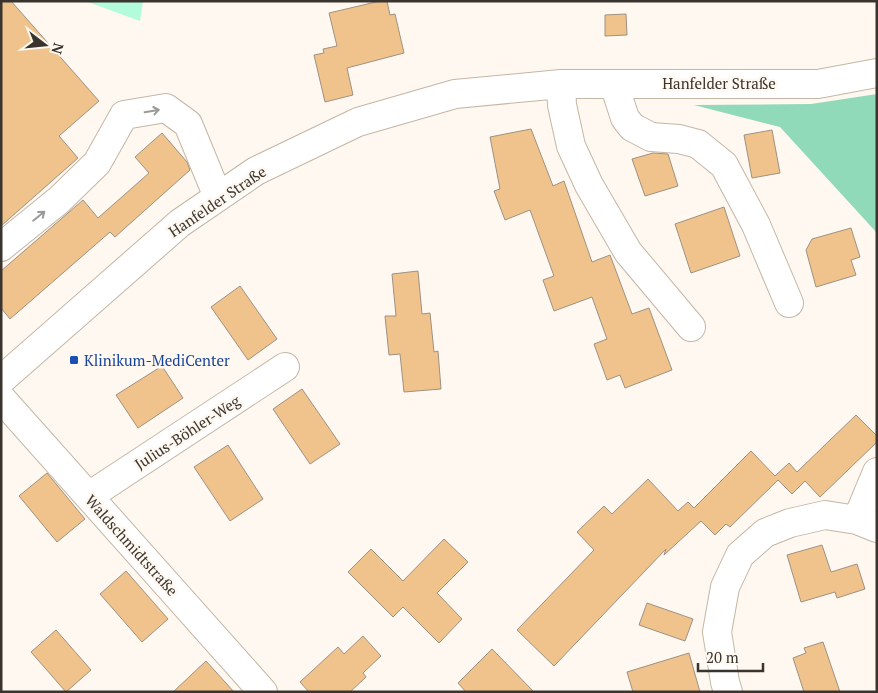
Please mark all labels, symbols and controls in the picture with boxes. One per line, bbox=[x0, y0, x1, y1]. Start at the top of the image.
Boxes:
north arrow bbox=[20, 20, 70, 70]
text: N bbox=[47, 41, 69, 57]
street label: Hanfelder Straße bbox=[662, 73, 776, 93]
one-way arrow bbox=[144, 105, 160, 115]
street label: Hanfelder Straße bbox=[164, 161, 270, 241]
one-way arrow bbox=[32, 211, 45, 222]
place label: Klinikum-MediCenter bbox=[84, 350, 230, 370]
marker: Klinikum-MediCenter bbox=[68, 354, 80, 366]
street label: Julius-Böhler-Weg bbox=[130, 390, 245, 474]
street label: Waldschmidtstraße bbox=[81, 490, 183, 600]
scale bar bbox=[698, 640, 763, 672]
text: 20 m bbox=[706, 647, 739, 667]

